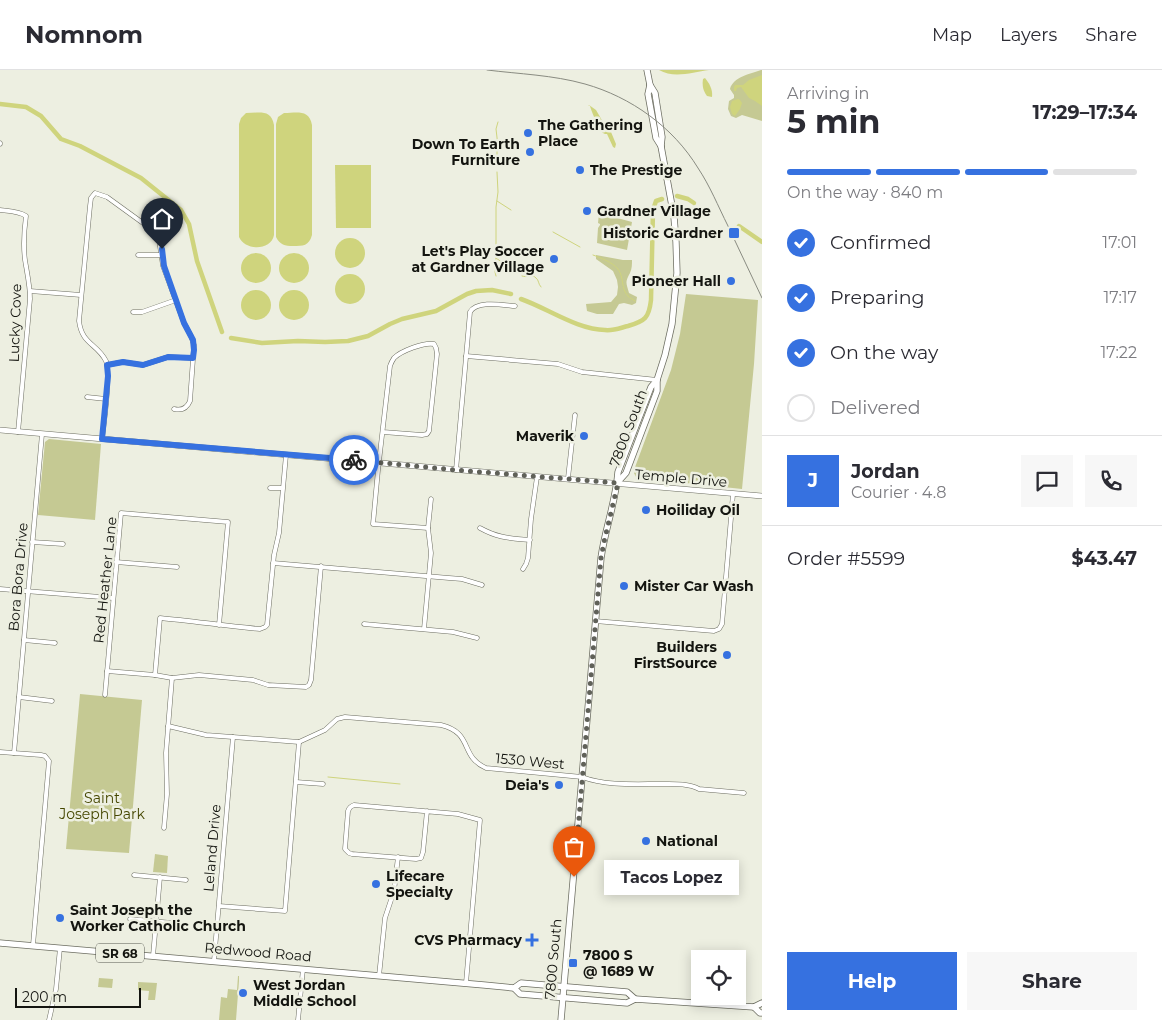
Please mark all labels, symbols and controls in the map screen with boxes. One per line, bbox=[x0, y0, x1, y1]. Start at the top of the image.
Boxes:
text: Nomnom bbox=[25, 20, 143, 49]
text: Map bbox=[932, 24, 972, 46]
text: Layers bbox=[1000, 24, 1057, 46]
text: Share bbox=[1085, 24, 1137, 46]
text: Arriving in bbox=[787, 84, 869, 103]
text: 17:29–17:34 bbox=[1033, 101, 1137, 124]
text: 5 min bbox=[787, 102, 880, 141]
place label: The Gathering Place bbox=[538, 116, 643, 150]
marker: The Gathering Place bbox=[522, 127, 534, 139]
place label: Down To Earth Furniture bbox=[412, 135, 520, 169]
marker: Down To Earth Furniture bbox=[524, 146, 536, 158]
place label: The Prestige bbox=[590, 161, 683, 179]
marker: The Prestige bbox=[574, 164, 586, 176]
text: On the way · 840 m bbox=[787, 183, 943, 202]
pin bbox=[141, 198, 183, 249]
place label: Gardner Village bbox=[597, 202, 711, 220]
icon: home bbox=[148, 205, 176, 233]
marker: Gardner Village bbox=[581, 205, 593, 217]
place label: Historic Gardner bbox=[603, 224, 723, 242]
marker: Historic Gardner bbox=[727, 226, 741, 240]
icon: check bbox=[787, 229, 815, 257]
text: Confirmed bbox=[830, 231, 931, 254]
text: 17:01 bbox=[1102, 233, 1137, 252]
place label: Let's Play Soccer at Gardner Village bbox=[411, 242, 544, 276]
marker: Let's Play Soccer at Gardner Village bbox=[548, 253, 560, 265]
place label: Pioneer Hall bbox=[632, 272, 721, 290]
marker: Pioneer Hall bbox=[725, 275, 737, 287]
street label: Lucky Cove bbox=[5, 283, 25, 363]
icon: check bbox=[787, 284, 815, 312]
text: Preparing bbox=[830, 286, 925, 309]
text: 17:17 bbox=[1104, 288, 1137, 307]
icon: check bbox=[787, 339, 815, 367]
text: On the way bbox=[830, 341, 938, 364]
text: 17:22 bbox=[1101, 343, 1137, 362]
street label: 7800 South bbox=[605, 387, 651, 469]
text: Delivered bbox=[830, 396, 921, 419]
place label: Maverik bbox=[516, 427, 575, 445]
marker: Maverik bbox=[578, 430, 590, 442]
courier bbox=[329, 435, 379, 485]
icon: bike bbox=[340, 446, 368, 474]
button: chat bbox=[1021, 455, 1073, 507]
button: phone bbox=[1085, 455, 1137, 507]
text: Jordan bbox=[851, 460, 920, 483]
street label: Temple Drive bbox=[634, 465, 728, 491]
text: J bbox=[808, 469, 818, 492]
text: Courier · 4.8 bbox=[851, 483, 947, 502]
place label: Hoiliday Oil bbox=[656, 501, 740, 519]
marker: Hoiliday Oil bbox=[640, 504, 652, 516]
street label: Red Heather Lane bbox=[89, 516, 121, 644]
street label: Bora Bora Drive bbox=[4, 522, 32, 632]
text: Order #5599 bbox=[787, 547, 905, 570]
text: $43.47 bbox=[1071, 547, 1137, 570]
place label: Mister Car Wash bbox=[634, 577, 754, 595]
marker: Mister Car Wash bbox=[618, 580, 630, 592]
place label: Builders FirstSource bbox=[634, 638, 718, 672]
marker: Builders FirstSource bbox=[721, 649, 733, 661]
street label: 1530 West bbox=[495, 749, 566, 773]
place label: Deia's bbox=[505, 776, 550, 794]
marker: Deia's bbox=[553, 779, 565, 791]
park label: Saint Joseph Park bbox=[58, 789, 145, 823]
street label: Leland Drive bbox=[199, 803, 225, 893]
pin bbox=[553, 826, 595, 877]
place label: National bbox=[656, 832, 718, 850]
icon: bag bbox=[560, 833, 588, 861]
marker: National bbox=[640, 835, 652, 847]
callout: Tacos Lopez bbox=[604, 860, 739, 894]
place label: Lifecare Specialty bbox=[386, 867, 453, 901]
text: Tacos Lopez bbox=[620, 868, 723, 887]
marker: Lifecare Specialty bbox=[370, 878, 382, 890]
place label: Saint Joseph the Worker Catholic Church bbox=[70, 901, 246, 935]
marker: Saint Joseph the Worker Catholic Church bbox=[54, 912, 66, 924]
street label: 7800 South bbox=[541, 918, 565, 1000]
place label: CVS Pharmacy bbox=[414, 931, 523, 949]
marker: CVS Pharmacy bbox=[526, 934, 538, 946]
street label: Redwood Road bbox=[204, 938, 312, 966]
road number: SR 68 bbox=[96, 944, 144, 962]
place label: 7800 S @ 1689 W bbox=[583, 946, 654, 980]
map controls bbox=[691, 950, 746, 1005]
button: locate bbox=[691, 950, 746, 1005]
button: Help bbox=[787, 952, 957, 1010]
button: Share bbox=[967, 952, 1137, 1010]
marker: 7800 S @ 1689 W bbox=[567, 957, 579, 969]
place label: West Jordan Middle School bbox=[253, 976, 356, 1010]
scale bar bbox=[15, 985, 141, 1008]
marker: West Jordan Middle School bbox=[237, 987, 249, 999]
text: 200 m bbox=[22, 988, 67, 1006]

